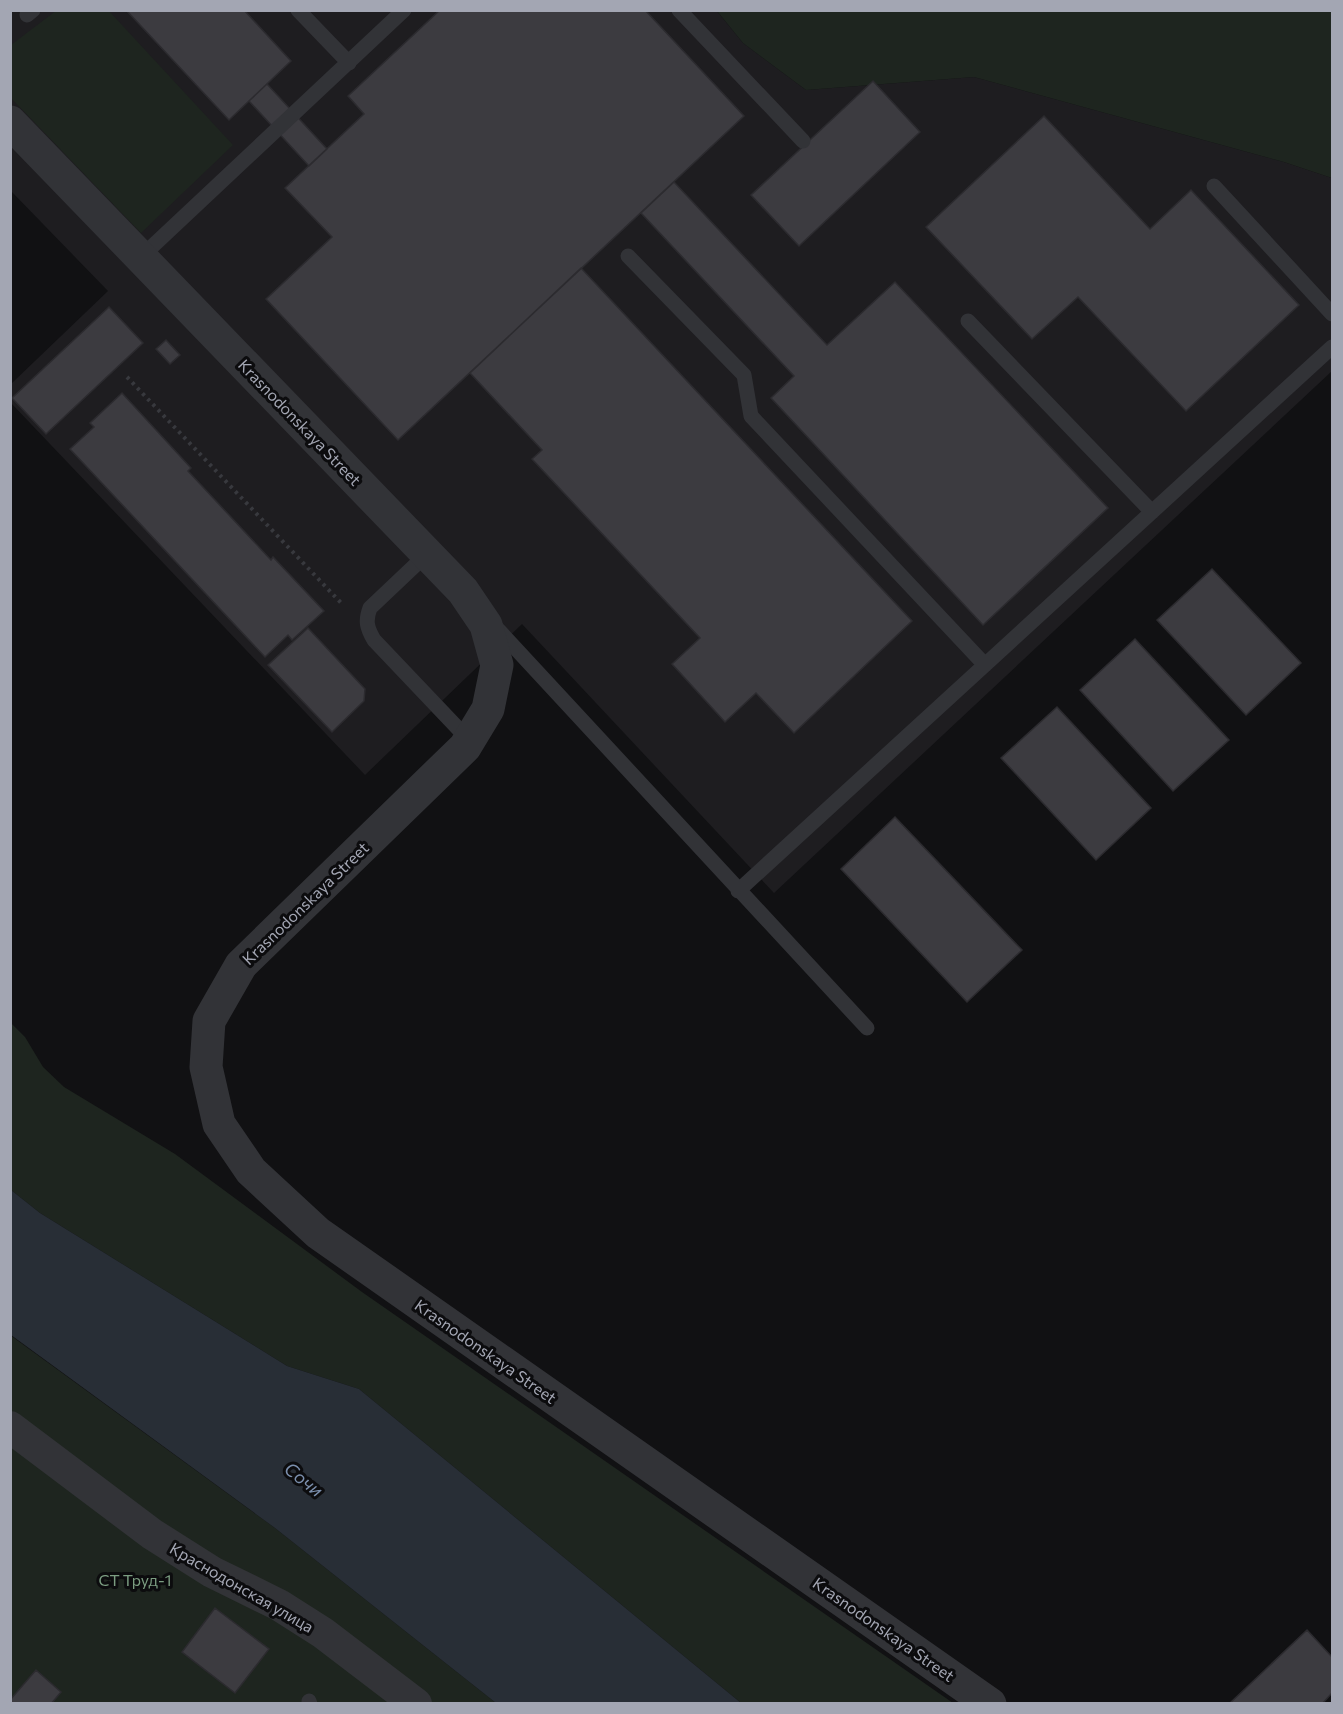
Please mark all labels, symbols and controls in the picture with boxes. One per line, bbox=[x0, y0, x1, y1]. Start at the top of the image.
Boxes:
street label: Krasnodonskaya Street bbox=[235, 355, 366, 489]
street label: Krasnodonskaya Street bbox=[238, 837, 372, 968]
street label: Krasnodonskaya Street bbox=[412, 1295, 561, 1407]
water label: Сочи bbox=[280, 1457, 328, 1501]
street label: Краснодонская улица bbox=[167, 1538, 317, 1636]
park label: СТ Труд-1 bbox=[98, 1570, 172, 1589]
street label: Krasnodonskaya Street bbox=[810, 1573, 959, 1685]

